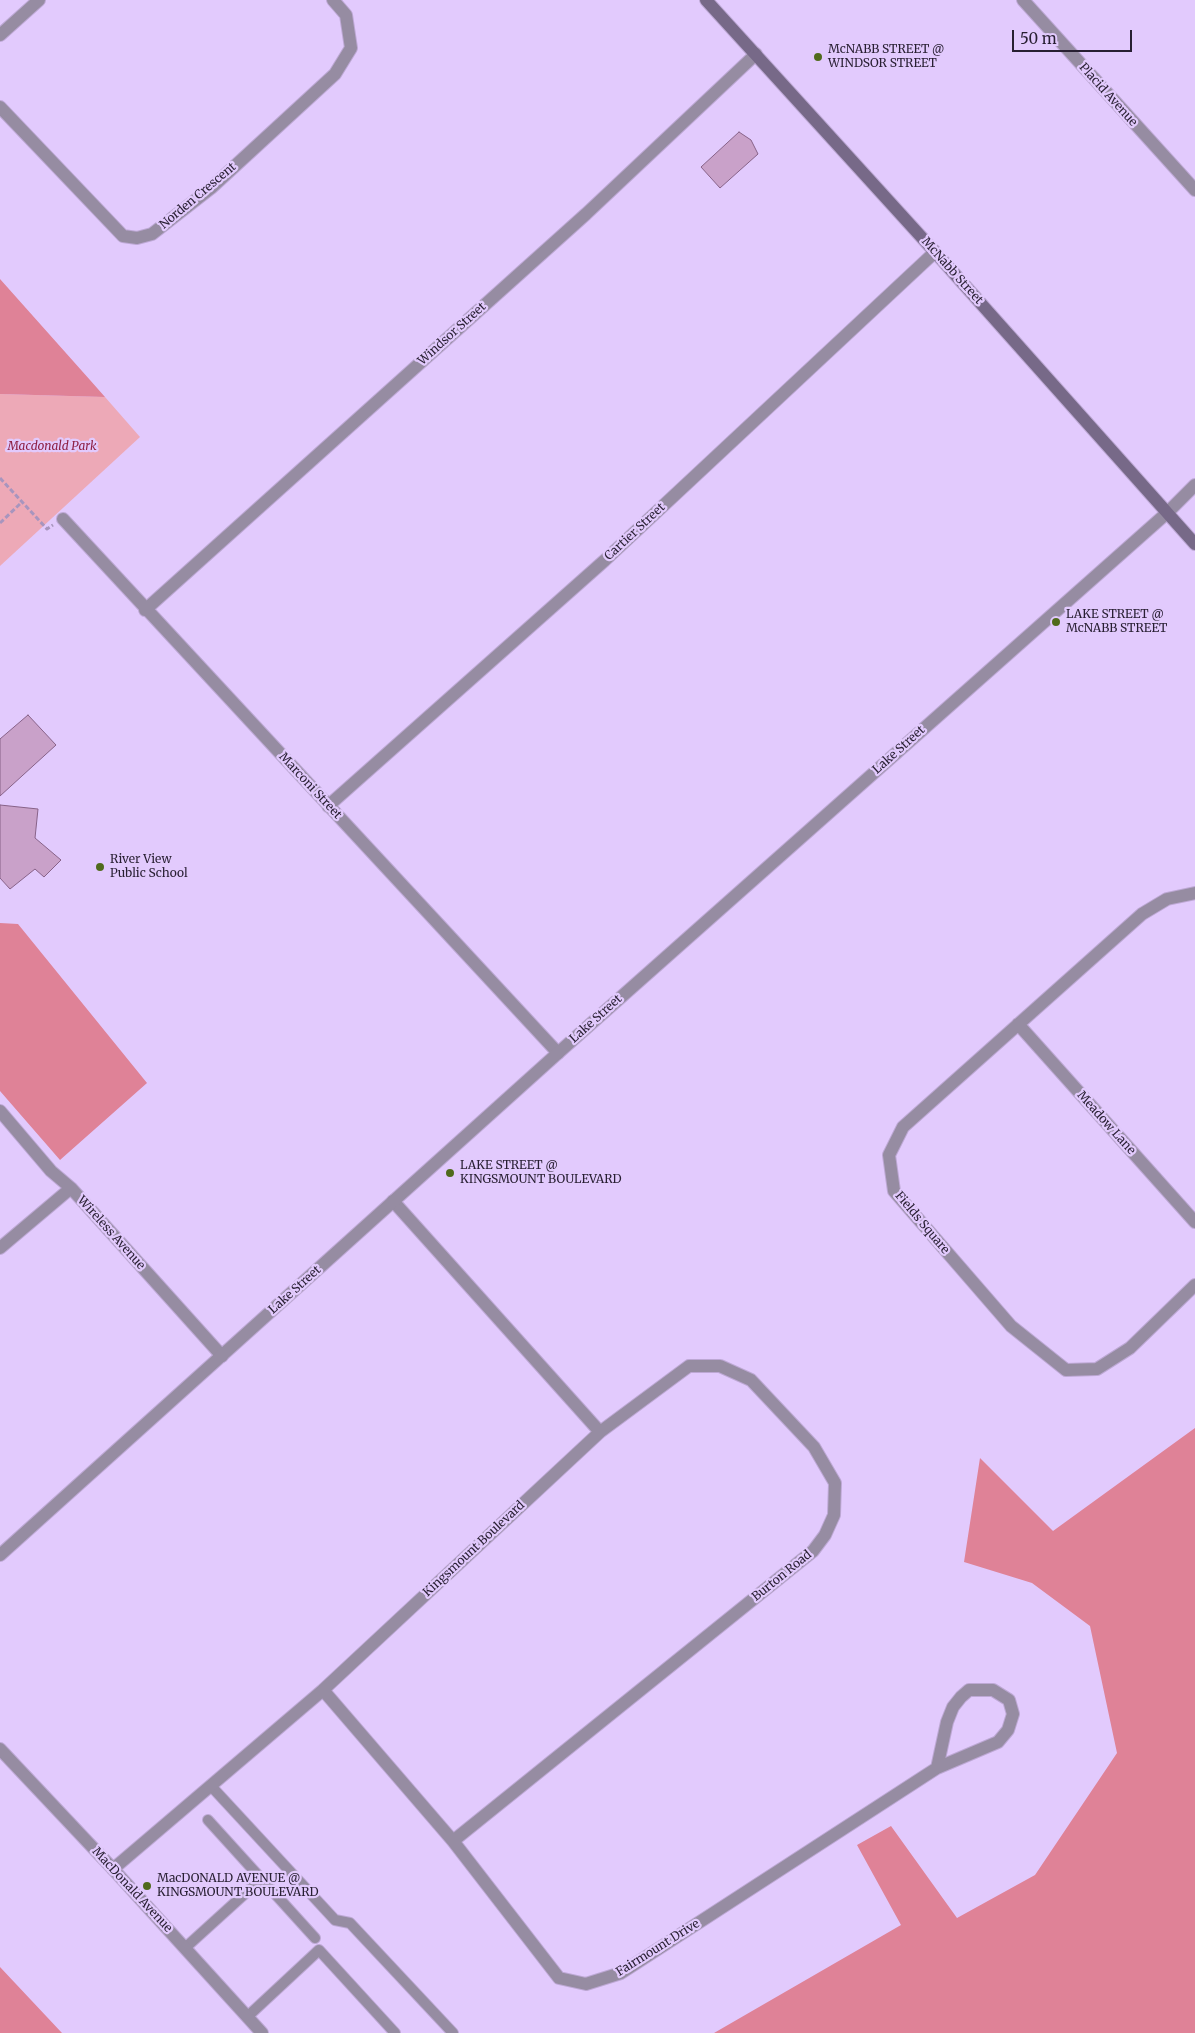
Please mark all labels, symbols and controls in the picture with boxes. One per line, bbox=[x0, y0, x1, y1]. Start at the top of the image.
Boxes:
scale bar bbox=[1015, 20, 1135, 52]
text: 50 m bbox=[1020, 29, 1057, 48]
place label: McNABB STREET @ WINDSOR STREET bbox=[828, 43, 944, 71]
marker: McNABB STREET @ WINDSOR STREET bbox=[812, 51, 824, 63]
street label: Placid Avenue bbox=[1076, 61, 1140, 129]
street label: Norden Crescent bbox=[157, 160, 239, 232]
street label: McNabb Street bbox=[918, 235, 986, 307]
street label: Windsor Street bbox=[415, 300, 489, 368]
park label: Macdonald Park bbox=[7, 440, 97, 454]
street label: Cartier Street bbox=[602, 500, 668, 564]
place label: LAKE STREET @ McNABB STREET bbox=[1066, 608, 1167, 636]
marker: LAKE STREET @ McNABB STREET bbox=[1050, 616, 1062, 628]
street label: Lake Street bbox=[870, 723, 928, 777]
street label: Marconi Street bbox=[276, 750, 344, 822]
place label: River View Public School bbox=[110, 853, 188, 881]
marker: River View Public School bbox=[94, 861, 106, 873]
street label: Lake Street bbox=[567, 992, 625, 1046]
street label: Meadow Lane bbox=[1074, 1088, 1138, 1158]
place label: LAKE STREET @ KINGSMOUNT BOULEVARD bbox=[460, 1159, 622, 1187]
marker: LAKE STREET @ KINGSMOUNT BOULEVARD bbox=[444, 1167, 456, 1179]
street label: Fields Square bbox=[892, 1189, 952, 1257]
street label: Wireless Avenue bbox=[74, 1193, 148, 1273]
street label: Lake Street bbox=[266, 1263, 324, 1317]
street label: Kingsmount Boulevard bbox=[420, 1498, 528, 1600]
street label: Burton Road bbox=[749, 1548, 815, 1604]
street label: MacDonald Avenue bbox=[89, 1845, 175, 1935]
place label: MacDONALD AVENUE @ KINGSMOUNT BOULEVARD bbox=[157, 1872, 319, 1900]
marker: MacDONALD AVENUE @ KINGSMOUNT BOULEVARD bbox=[141, 1880, 153, 1892]
street label: Fairmount Drive bbox=[614, 1917, 702, 1979]

